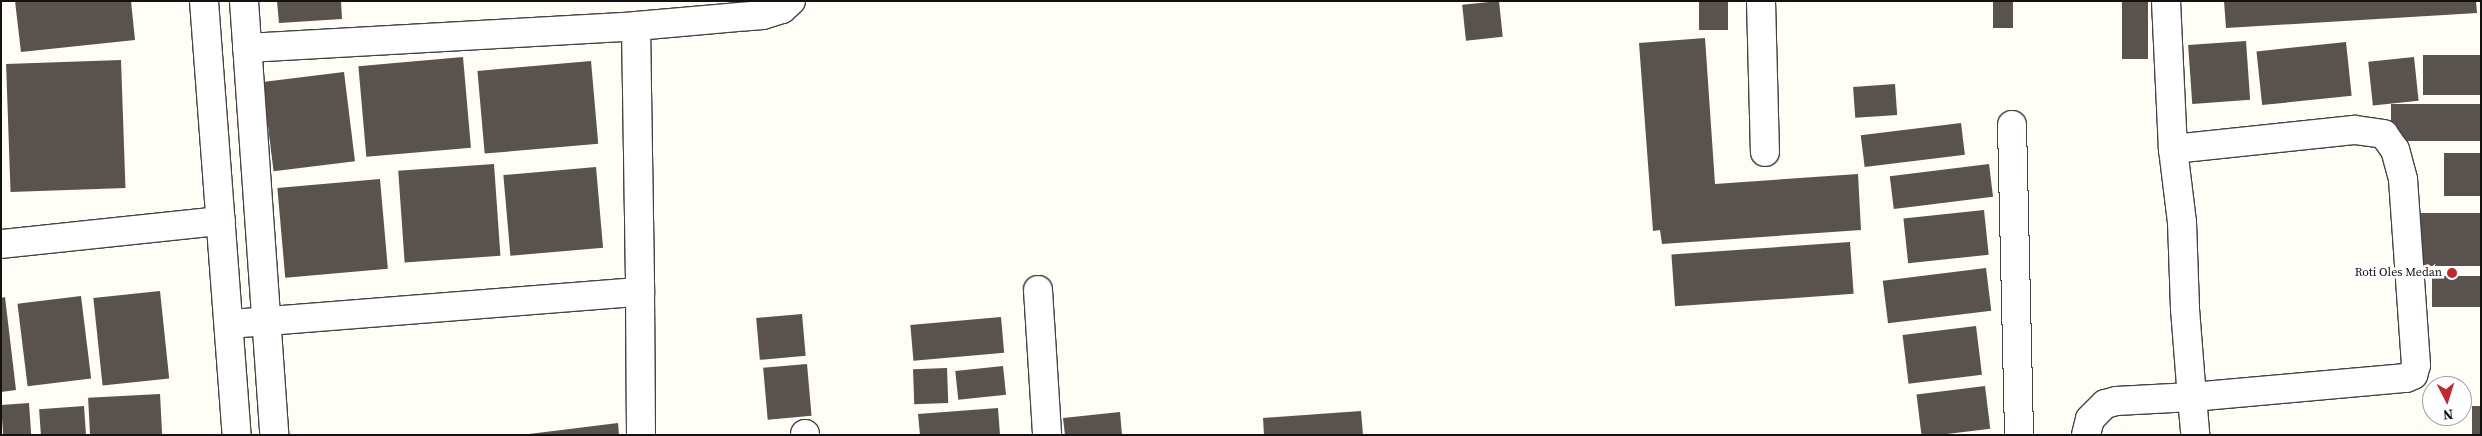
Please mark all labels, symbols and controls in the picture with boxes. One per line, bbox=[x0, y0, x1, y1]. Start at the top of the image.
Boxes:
place label: Roti Oles Medan bbox=[2355, 266, 2442, 280]
marker: Roti Oles Medan bbox=[2446, 267, 2458, 279]
north arrow bbox=[2422, 376, 2472, 426]
text: N bbox=[2442, 405, 2454, 425]

